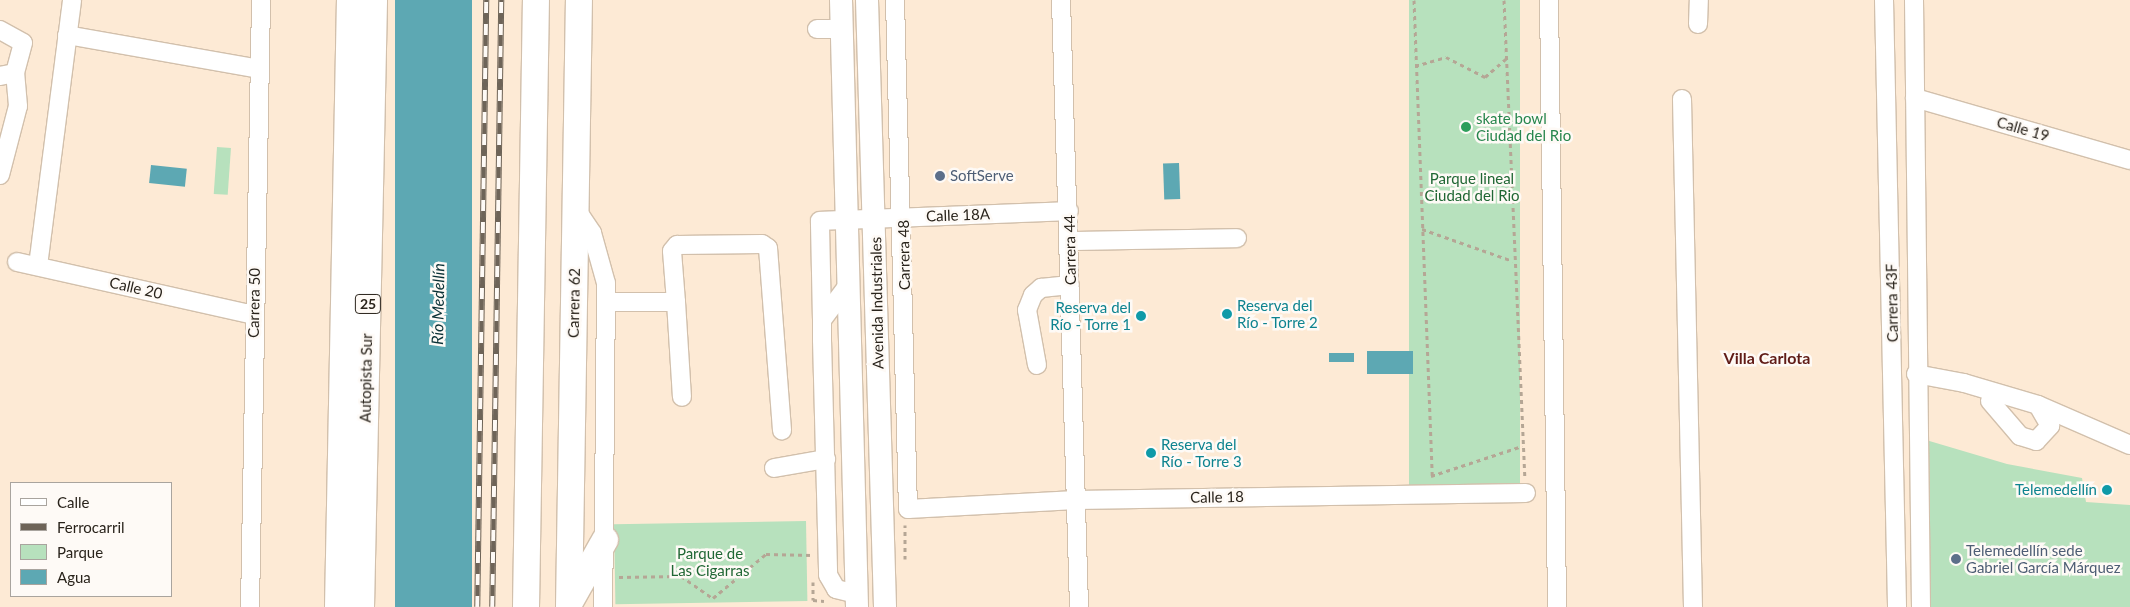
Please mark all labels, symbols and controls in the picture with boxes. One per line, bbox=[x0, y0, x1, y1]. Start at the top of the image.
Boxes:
place label: skate bowl Ciudad del Rio bbox=[1476, 109, 1571, 144]
street label: Calle 19 bbox=[1995, 113, 2051, 145]
marker: skate bowl Ciudad del Rio bbox=[1460, 121, 1472, 133]
place label: SoftServe bbox=[950, 167, 1014, 185]
park label: Parque lineal Ciudad del Rio bbox=[1424, 169, 1520, 204]
marker: SoftServe bbox=[934, 170, 946, 182]
street label: Calle 18A bbox=[926, 205, 990, 225]
street label: Carrera 44 bbox=[1060, 215, 1080, 285]
street label: Carrera 48 bbox=[894, 220, 914, 290]
street label: Avenida Industriales bbox=[867, 237, 887, 369]
water label: Río Medellín bbox=[428, 263, 448, 345]
street label: Carrera 43F bbox=[1882, 264, 1902, 342]
street label: Carrera 50 bbox=[244, 268, 264, 338]
street label: Carrera 62 bbox=[564, 268, 584, 338]
street label: Calle 20 bbox=[108, 273, 164, 303]
road number: 25 bbox=[354, 292, 382, 316]
place label: Reserva del Río - Torre 2 bbox=[1237, 296, 1318, 331]
place label: Reserva del Río - Torre 1 bbox=[1050, 298, 1131, 333]
marker: Reserva del Río - Torre 2 bbox=[1221, 308, 1233, 320]
marker: Reserva del Río - Torre 1 bbox=[1135, 310, 1147, 322]
street label: Autopista Sur bbox=[356, 333, 376, 423]
district label: Villa Carlota bbox=[1724, 348, 1810, 368]
place label: Reserva del Río - Torre 3 bbox=[1161, 435, 1242, 470]
marker: Reserva del Río - Torre 3 bbox=[1145, 447, 1157, 459]
place label: Telemedellín bbox=[2015, 481, 2097, 499]
legend bbox=[10, 482, 172, 597]
marker: Telemedellín bbox=[2101, 484, 2113, 496]
street label: Calle 18 bbox=[1190, 488, 1244, 506]
text: Calle bbox=[57, 493, 89, 511]
text: Ferrocarril bbox=[57, 518, 125, 536]
place label: Telemedellín sede Gabriel García Márquez bbox=[1966, 541, 2120, 576]
text: Parque bbox=[57, 543, 103, 561]
park label: Parque de Las Cigarras bbox=[670, 544, 750, 579]
marker: Telemedellín sede Gabriel García Márquez bbox=[1950, 553, 1962, 565]
text: Agua bbox=[57, 568, 91, 586]

